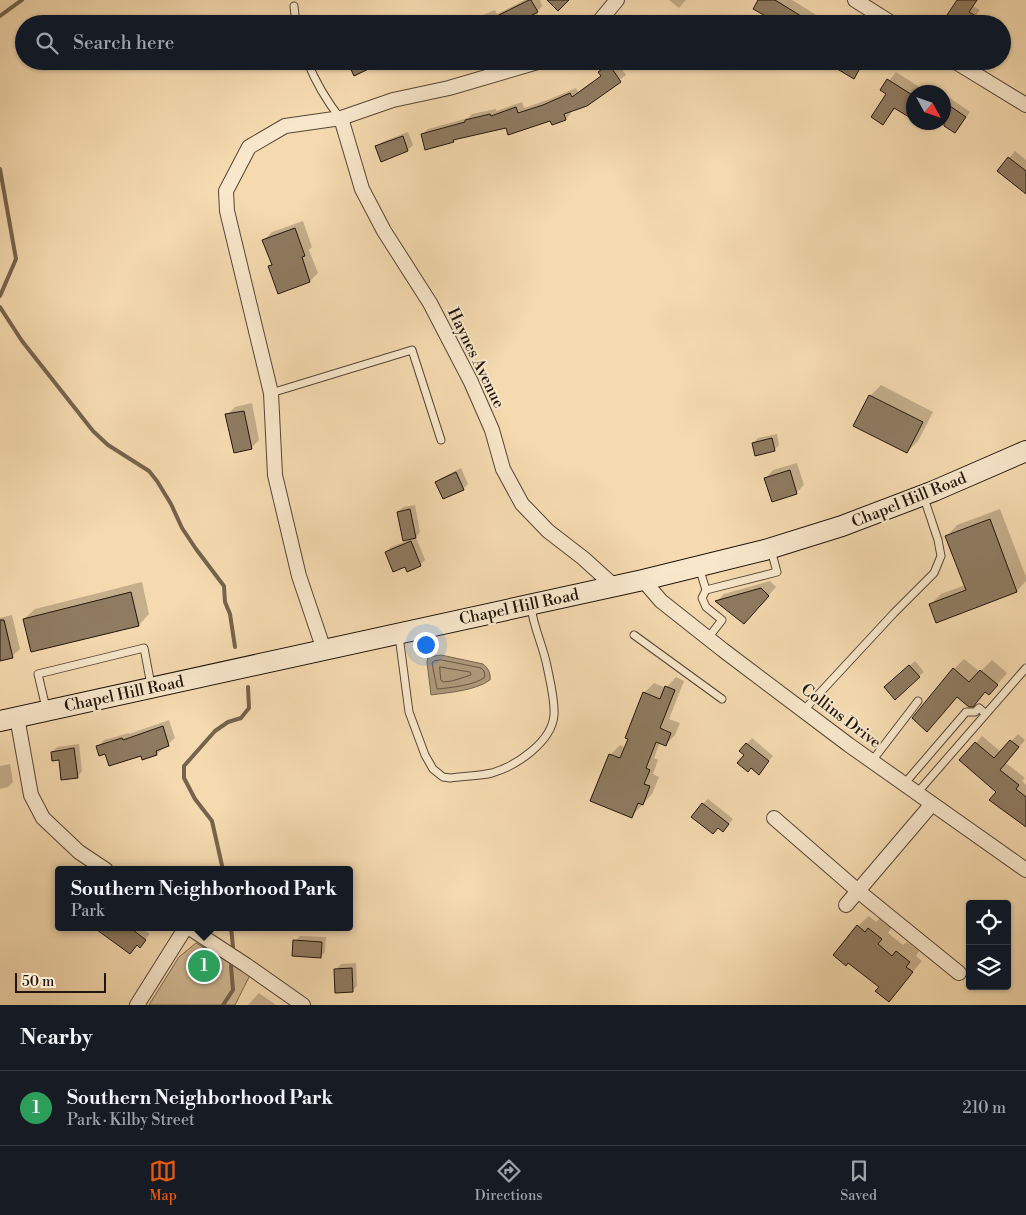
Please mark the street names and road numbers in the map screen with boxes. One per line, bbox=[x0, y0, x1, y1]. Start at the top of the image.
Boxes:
street label: Haynes Avenue bbox=[443, 305, 509, 411]
street label: Chapel Hill Road bbox=[849, 468, 969, 532]
street label: Chapel Hill Road bbox=[457, 585, 581, 629]
street label: Chapel Hill Road bbox=[62, 672, 186, 716]
street label: Collins Drive bbox=[797, 679, 885, 753]

